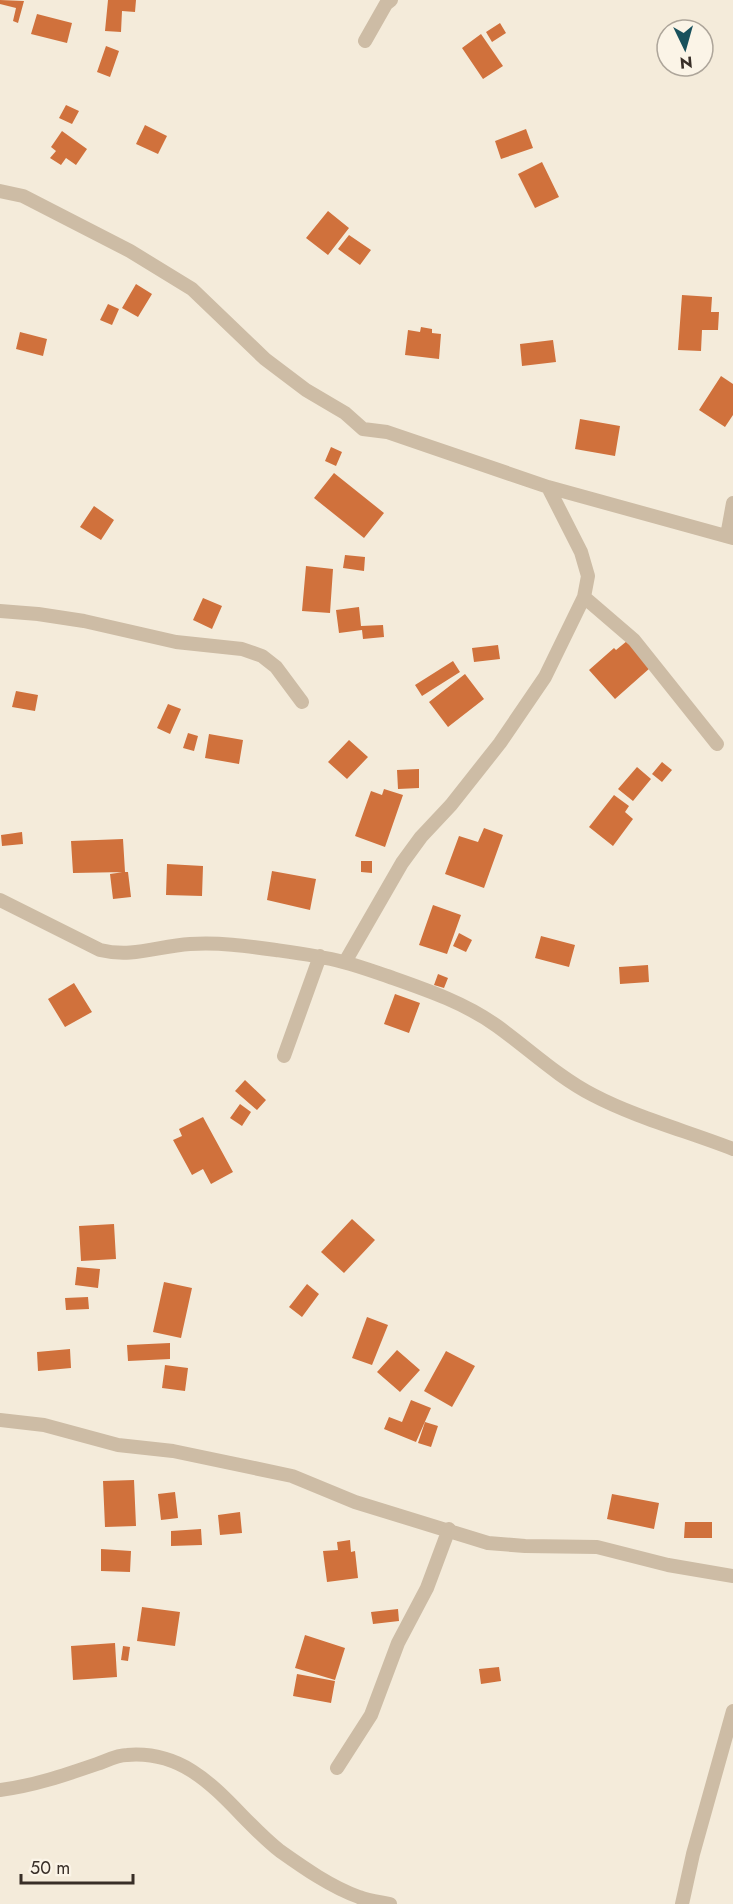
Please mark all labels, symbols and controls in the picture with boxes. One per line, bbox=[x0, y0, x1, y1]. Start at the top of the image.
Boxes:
north arrow bbox=[655, 18, 715, 78]
text: N bbox=[679, 50, 694, 74]
scale bar bbox=[21, 1847, 134, 1885]
text: 50 m bbox=[30, 1855, 70, 1881]

